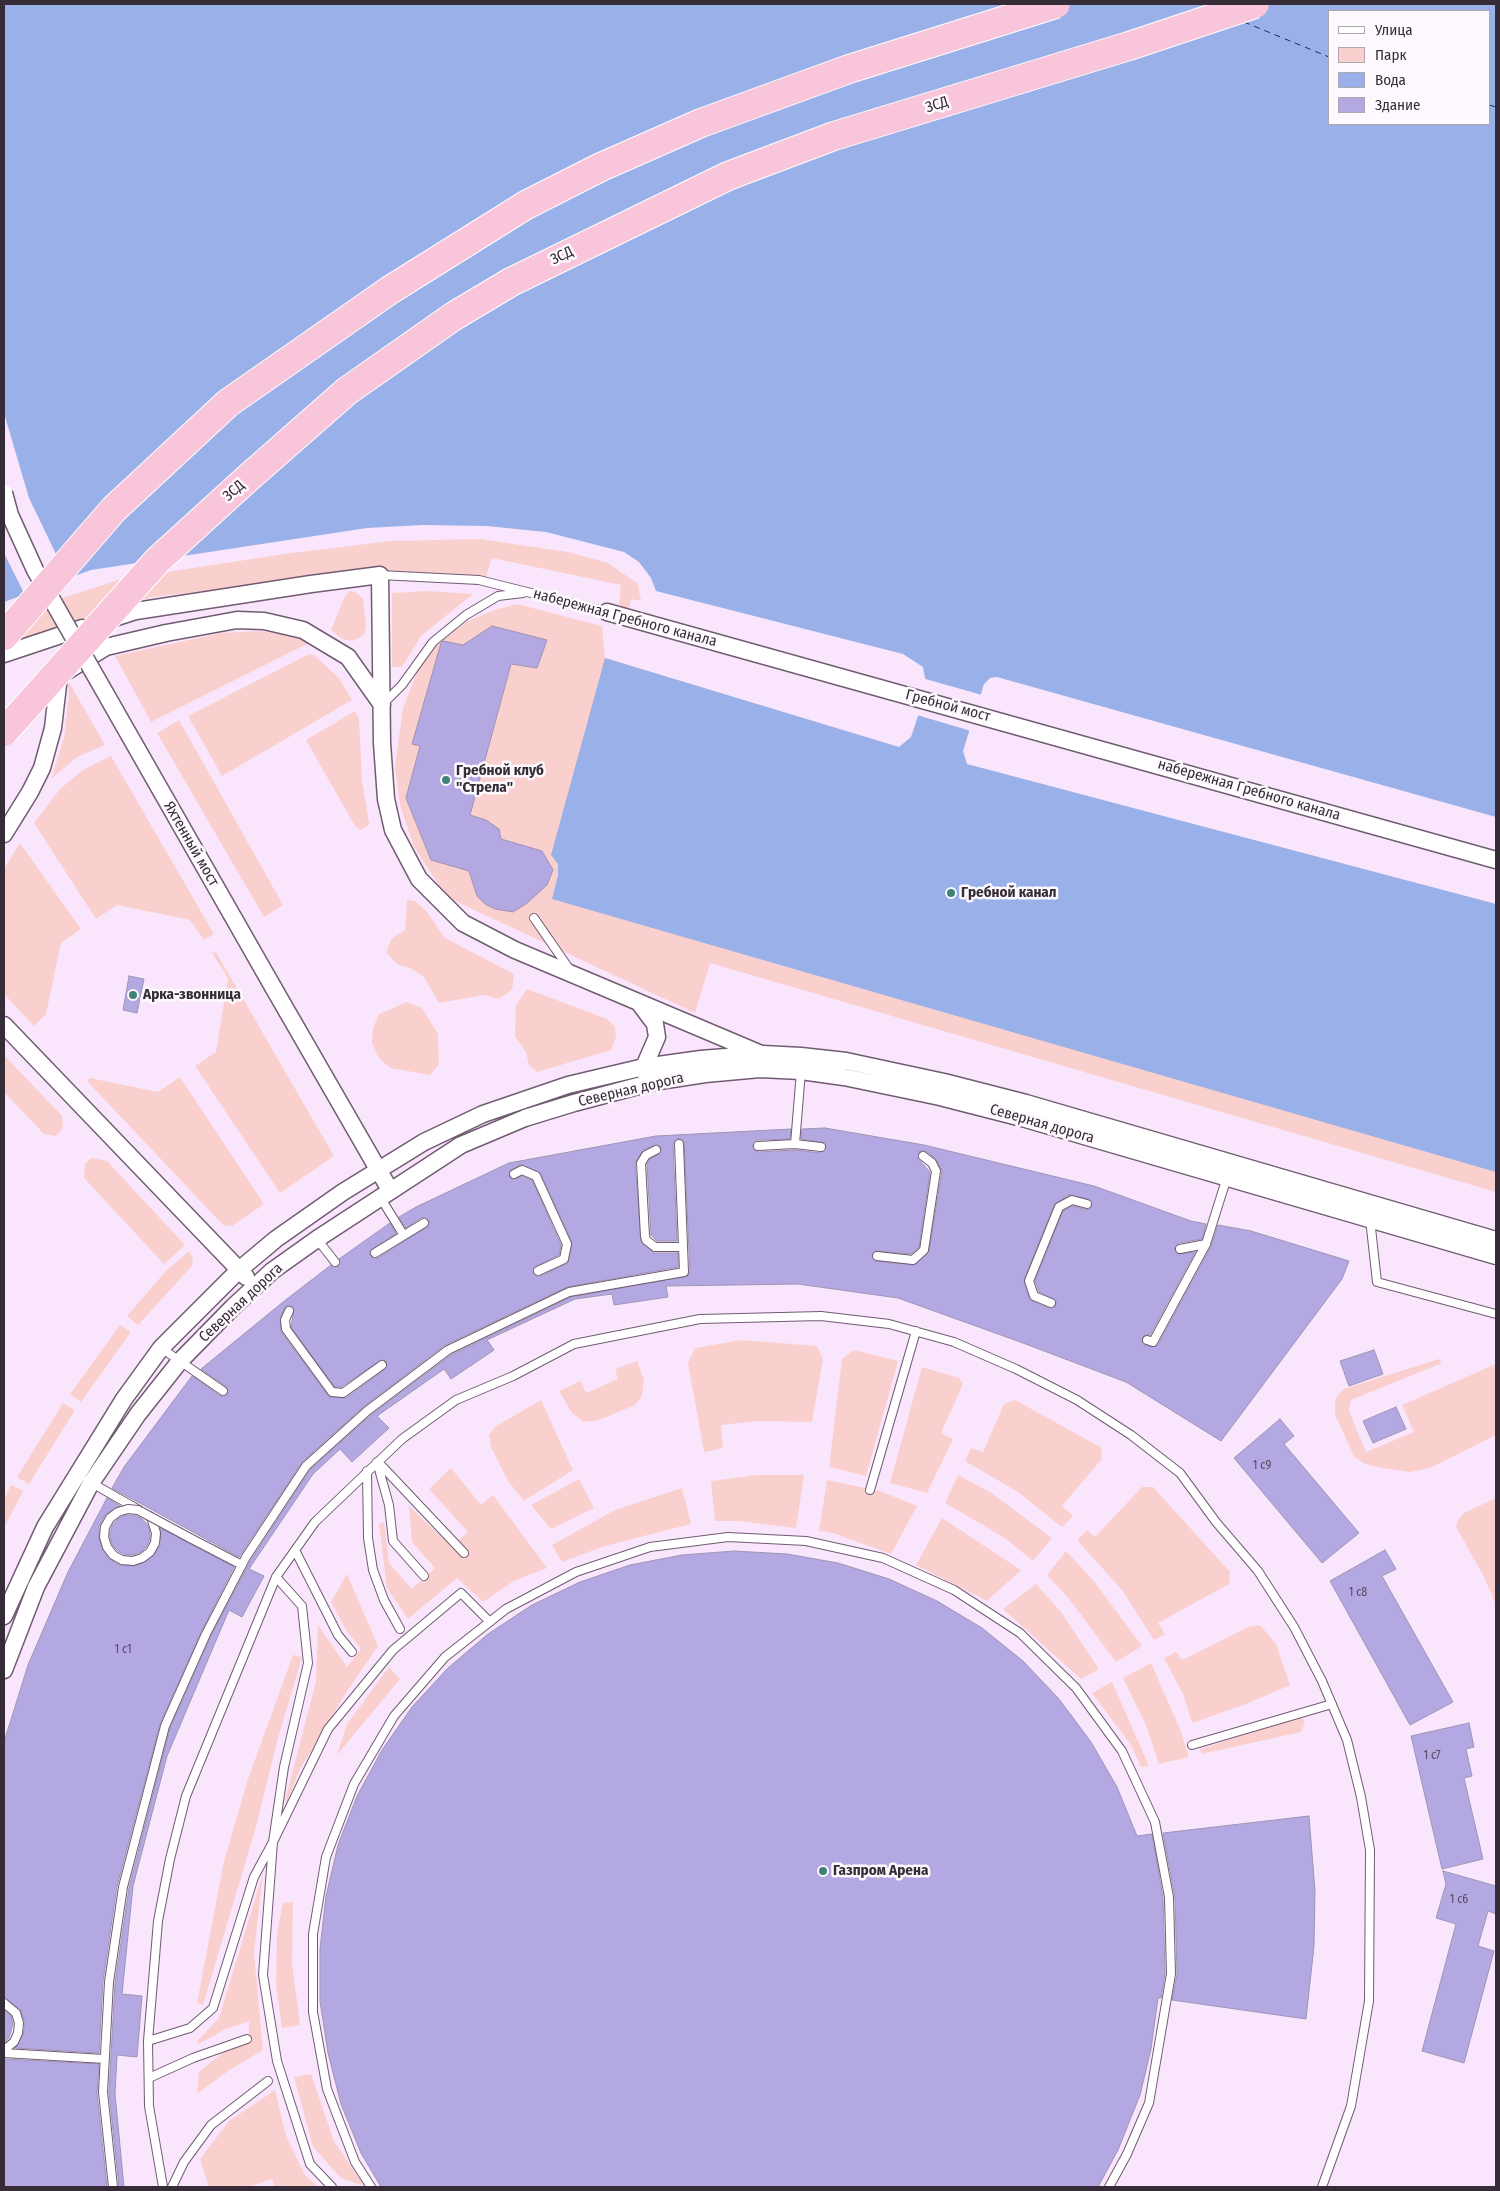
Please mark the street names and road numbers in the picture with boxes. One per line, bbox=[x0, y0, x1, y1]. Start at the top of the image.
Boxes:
street label: ЗСД bbox=[923, 93, 951, 117]
street label: ЗСД bbox=[548, 243, 576, 269]
street label: ЗСД bbox=[219, 477, 249, 505]
street label: набережная Гребного канала bbox=[531, 585, 719, 651]
street label: Гребной мост bbox=[904, 686, 992, 726]
street label: набережная Гребного канала bbox=[1156, 755, 1342, 825]
street label: Яхтенный мост bbox=[159, 798, 223, 890]
street label: Северная дорога bbox=[576, 1069, 686, 1111]
street label: Северная дорога bbox=[988, 1100, 1096, 1148]
street label: Северная дорога bbox=[195, 1260, 287, 1346]

